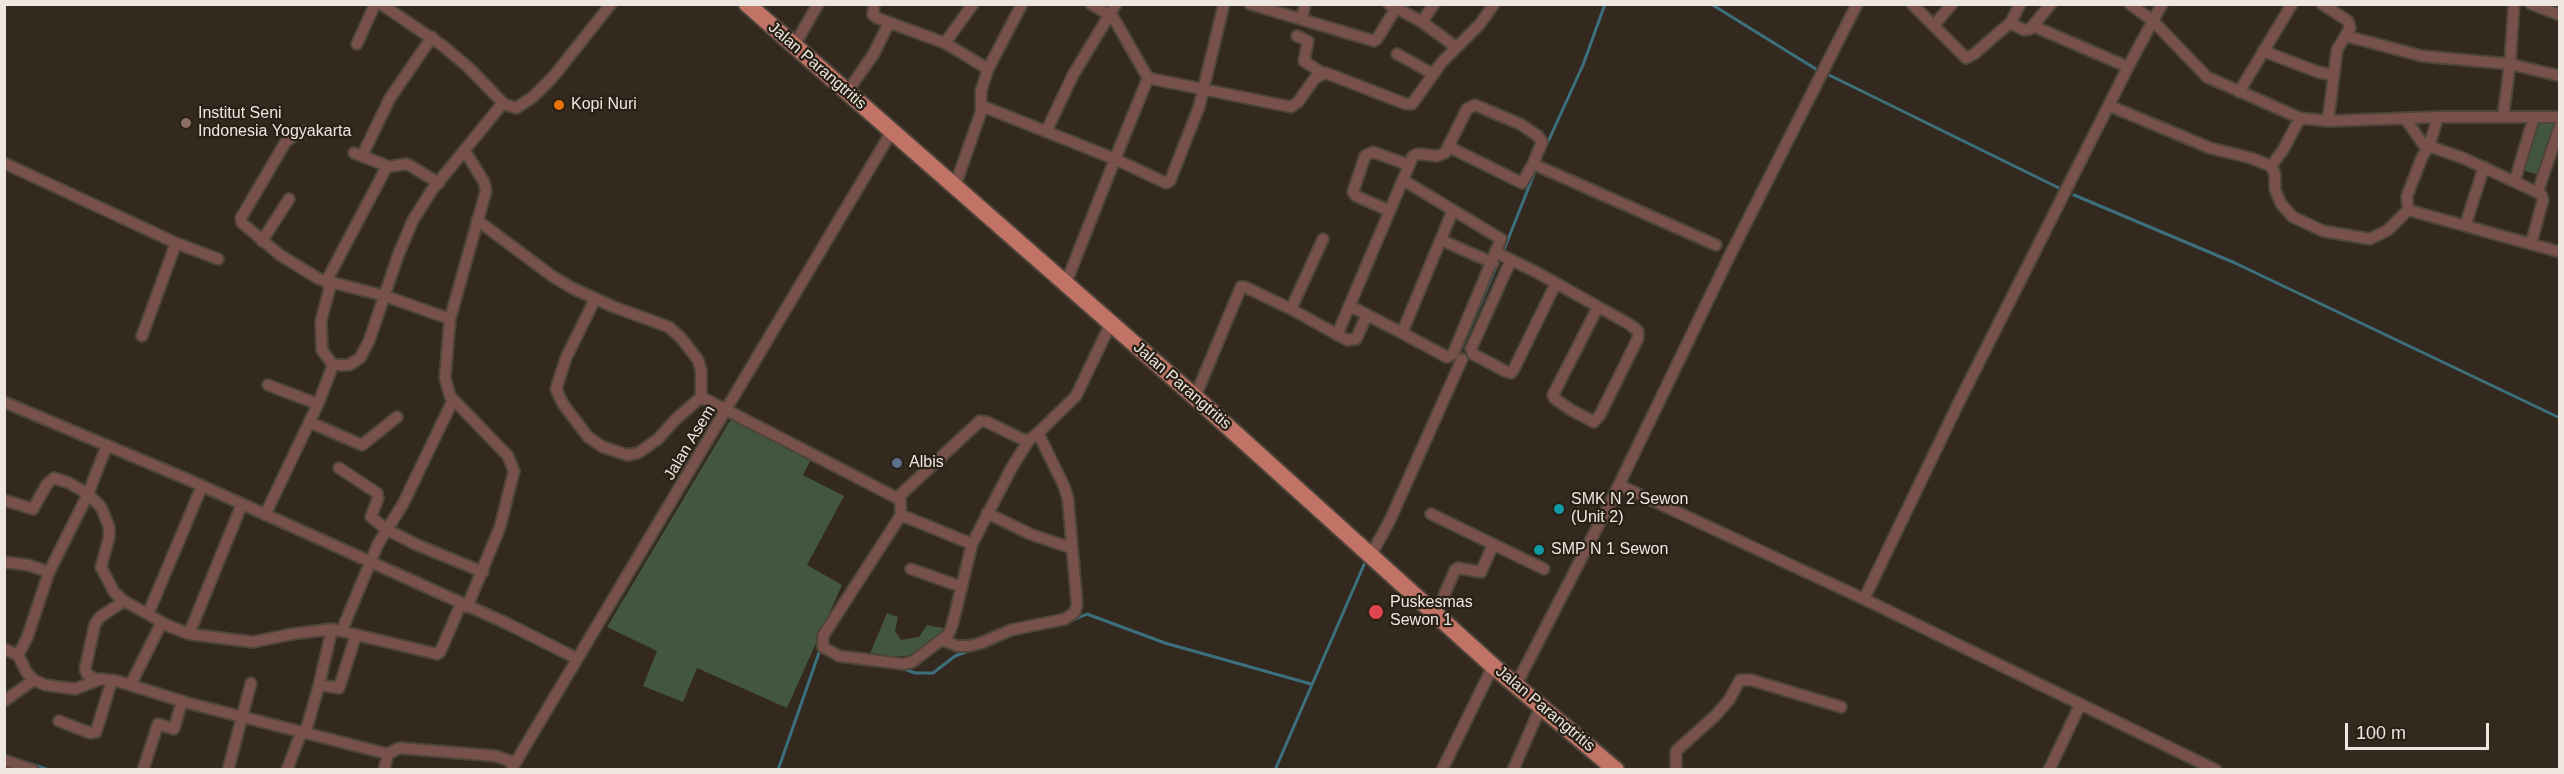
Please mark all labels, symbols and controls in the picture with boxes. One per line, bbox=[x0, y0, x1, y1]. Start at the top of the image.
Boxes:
street label: Jalan Parangtritis bbox=[764, 18, 870, 114]
place label: Kopi Nuri bbox=[571, 95, 637, 115]
marker: Kopi Nuri bbox=[552, 98, 566, 112]
place label: Institut Seni Indonesia Yogyakarta bbox=[198, 104, 351, 142]
marker: Institut Seni Indonesia Yogyakarta bbox=[179, 116, 193, 130]
street label: Jalan Parangtritis bbox=[1129, 338, 1235, 434]
street label: Jalan Asem bbox=[660, 402, 720, 484]
place label: Albis bbox=[909, 453, 944, 473]
marker: Albis bbox=[890, 456, 904, 470]
place label: SMK N 2 Sewon (Unit 2) bbox=[1571, 490, 1688, 528]
marker: SMK N 2 Sewon (Unit 2) bbox=[1552, 502, 1566, 516]
place label: SMP N 1 Sewon bbox=[1551, 540, 1668, 560]
marker: SMP N 1 Sewon bbox=[1532, 543, 1546, 557]
place label: Puskesmas Sewon 1 bbox=[1390, 593, 1473, 631]
marker: Puskesmas Sewon 1 bbox=[1367, 603, 1385, 621]
street label: Jalan Parangtritis bbox=[1491, 662, 1599, 756]
scale bar bbox=[2348, 711, 2492, 749]
text: 100 m bbox=[2356, 723, 2406, 743]

